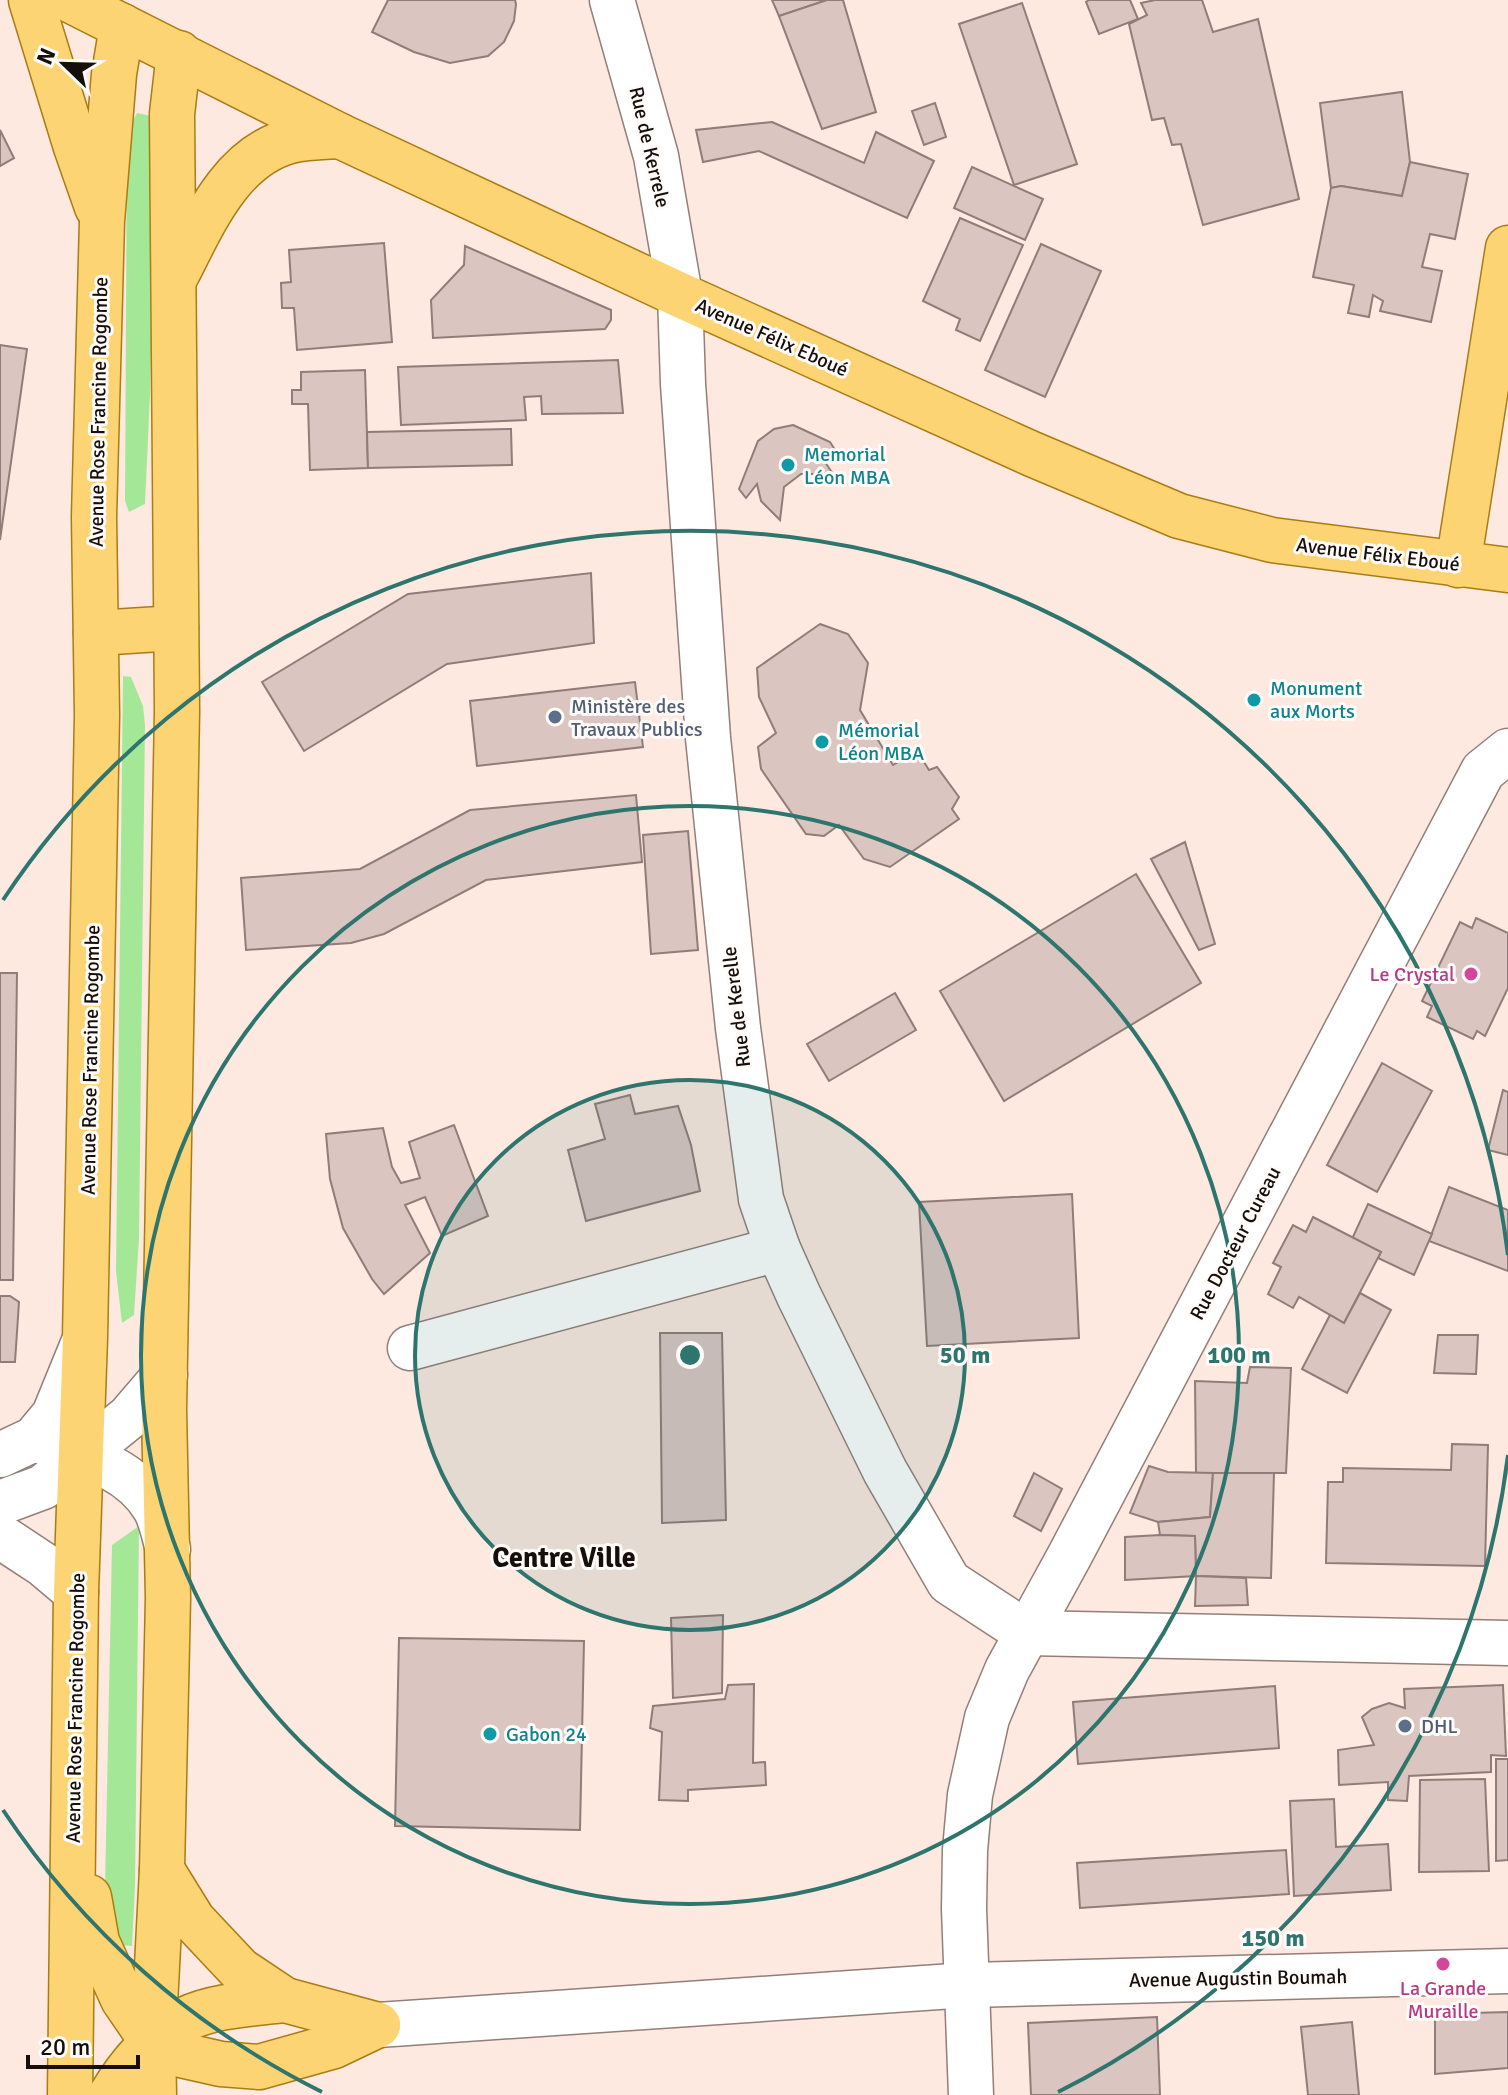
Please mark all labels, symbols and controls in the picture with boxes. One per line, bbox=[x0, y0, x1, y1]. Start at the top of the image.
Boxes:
north arrow bbox=[24, 24, 104, 104]
text: N bbox=[31, 44, 61, 69]
street label: Rue de Kerrele bbox=[623, 84, 676, 210]
street label: Avenue Rose Francine Rogombe bbox=[84, 277, 113, 547]
street label: Avenue Félix Eboué bbox=[691, 293, 852, 382]
place label: Memorial Léon MBA bbox=[804, 442, 890, 490]
marker: Memorial Léon MBA bbox=[779, 456, 797, 474]
street label: Avenue Félix Eboué bbox=[1295, 532, 1461, 577]
place label: Monument aux Morts bbox=[1270, 676, 1362, 724]
marker: Monument aux Morts bbox=[1245, 691, 1263, 709]
place label: Ministère des Travaux Publics bbox=[571, 694, 703, 742]
marker: Ministère des Travaux Publics bbox=[546, 708, 564, 726]
place label: Mémorial Léon MBA bbox=[838, 718, 924, 766]
marker: Mémorial Léon MBA bbox=[813, 733, 831, 751]
street label: Avenue Rose Francine Rogombe bbox=[76, 925, 105, 1195]
street label: Rue de Kerelle bbox=[717, 945, 756, 1069]
place label: Le Crystal bbox=[1370, 962, 1455, 987]
marker: Le Crystal bbox=[1462, 965, 1480, 983]
street label: Rue Docteur Cureau bbox=[1184, 1162, 1286, 1324]
text: 50 m bbox=[940, 1340, 990, 1370]
text: 100 m bbox=[1207, 1340, 1271, 1370]
centre of rings bbox=[676, 1341, 704, 1369]
district label: Centre Ville bbox=[492, 1541, 636, 1575]
street label: Avenue Rose Francine Rogombe bbox=[61, 1573, 90, 1843]
place label: DHL bbox=[1421, 1714, 1458, 1739]
marker: DHL bbox=[1396, 1717, 1414, 1735]
place label: Gabon 24 bbox=[506, 1722, 587, 1747]
marker: Gabon 24 bbox=[481, 1725, 499, 1743]
text: 150 m bbox=[1241, 1923, 1305, 1953]
marker: La Grande Muraille bbox=[1434, 1955, 1452, 1973]
street label: Avenue Augustin Boumah bbox=[1129, 1964, 1347, 1993]
place label: La Grande Muraille bbox=[1400, 1976, 1486, 2024]
scale bar bbox=[28, 2019, 138, 2069]
text: 20 m bbox=[40, 2032, 90, 2062]

